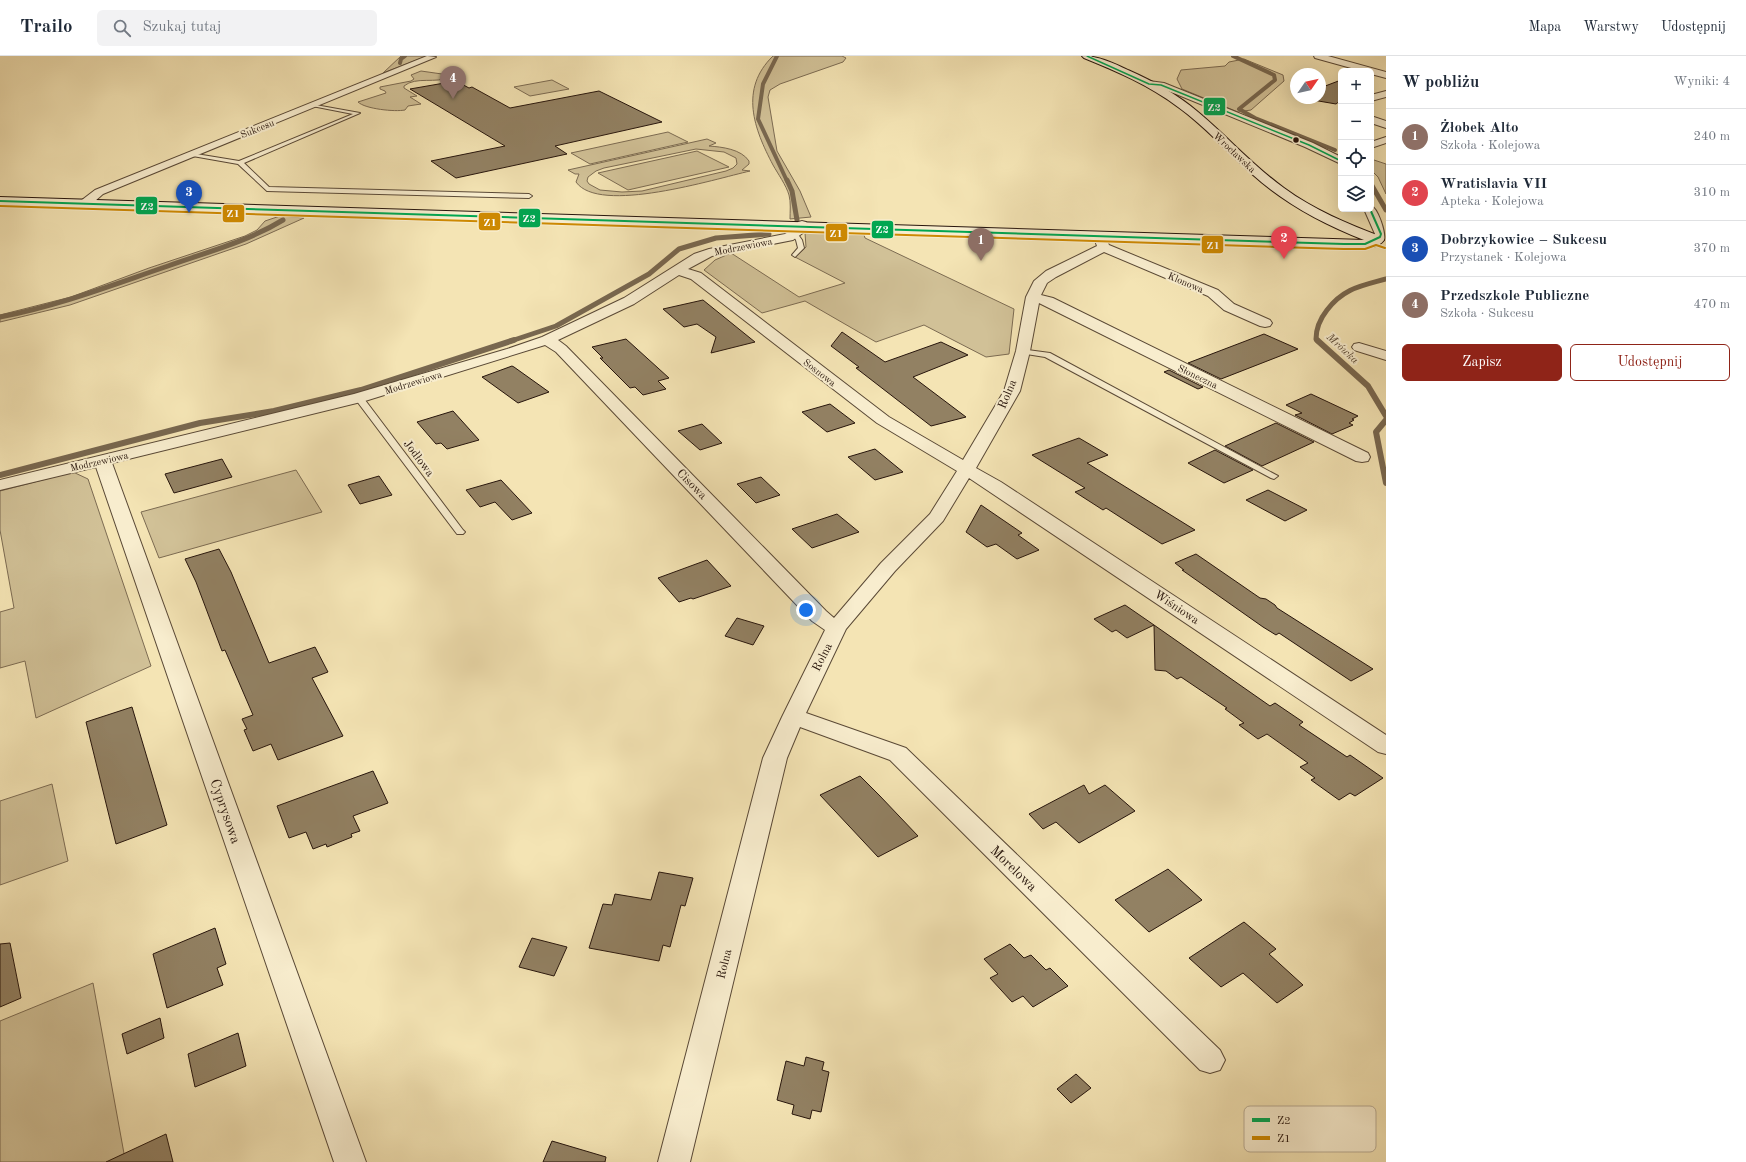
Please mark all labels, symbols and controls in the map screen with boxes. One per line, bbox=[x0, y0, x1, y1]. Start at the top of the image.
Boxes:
search box bbox=[97, 10, 377, 46]
icon: search bbox=[111, 17, 133, 39]
text: Trailo bbox=[20, 18, 73, 37]
text: Szukaj tutaj bbox=[143, 20, 221, 35]
text: Mapa bbox=[1528, 20, 1561, 34]
text: Warstwy bbox=[1583, 20, 1639, 34]
text: Udostępnij bbox=[1661, 20, 1726, 34]
pin: 4 bbox=[440, 66, 466, 99]
north arrow bbox=[1290, 68, 1326, 104]
map controls bbox=[1338, 68, 1374, 212]
button: + bbox=[1338, 68, 1374, 104]
text: W pobliżu bbox=[1402, 74, 1479, 91]
text: Wyniki: 4 bbox=[1674, 75, 1730, 88]
line badge: Z2 bbox=[1203, 97, 1226, 116]
text: Z2 bbox=[1207, 103, 1221, 114]
button: − bbox=[1338, 104, 1374, 140]
street label: Sukcesu bbox=[239, 117, 276, 140]
text: Żłobek Alto bbox=[1440, 121, 1519, 136]
text: 1 bbox=[1411, 130, 1419, 143]
text: 240 m bbox=[1693, 130, 1730, 143]
street label: Wrocławska bbox=[1211, 131, 1257, 175]
unlabelled marker bbox=[1291, 135, 1301, 145]
text: Szkoła · Kolejowa bbox=[1440, 139, 1540, 152]
button: locate bbox=[1338, 140, 1374, 176]
button: layers bbox=[1338, 176, 1374, 212]
text: Wratislavia VII bbox=[1440, 177, 1547, 192]
pin: 3 bbox=[176, 180, 202, 213]
text: 2 bbox=[1411, 186, 1419, 199]
text: 310 m bbox=[1693, 186, 1730, 199]
text: Apteka · Kolejowa bbox=[1440, 195, 1544, 208]
line badge: Z2 bbox=[135, 196, 158, 215]
text: Z2 bbox=[140, 202, 154, 213]
line badge: Z1 bbox=[222, 204, 245, 223]
line badge: Z2 bbox=[518, 208, 541, 228]
text: Z1 bbox=[226, 209, 240, 220]
line badge: Z1 bbox=[478, 212, 501, 231]
text: Z2 bbox=[522, 214, 536, 225]
text: Z1 bbox=[483, 218, 497, 229]
line badge: Z2 bbox=[871, 220, 894, 239]
line badge: Z1 bbox=[825, 223, 848, 242]
text: Z2 bbox=[875, 225, 889, 236]
pin: 2 bbox=[1271, 226, 1297, 259]
pin: 1 bbox=[968, 228, 994, 261]
text: Z1 bbox=[829, 229, 843, 240]
text: Dobrzykowice – Sukcesu bbox=[1440, 233, 1607, 248]
line badge: Z1 bbox=[1201, 235, 1224, 254]
street label: Modrzewiowa bbox=[713, 236, 773, 258]
text: Z1 bbox=[1206, 241, 1220, 252]
text: 3 bbox=[1411, 242, 1419, 255]
text: 370 m bbox=[1693, 242, 1730, 255]
text: Przystanek · Kolejowa bbox=[1440, 251, 1566, 264]
street label: Klonowa bbox=[1166, 271, 1205, 295]
text: Przedszkole Publiczne bbox=[1440, 289, 1589, 304]
text: 4 bbox=[1411, 298, 1419, 311]
text: 470 m bbox=[1693, 298, 1730, 311]
text: Szkoła · Sukcesu bbox=[1440, 307, 1534, 320]
water label: Mrówka bbox=[1323, 331, 1360, 366]
button: Zapisz bbox=[1402, 344, 1562, 381]
button: Udostępnij bbox=[1570, 344, 1730, 381]
street label: Sosnowa bbox=[801, 357, 838, 388]
street label: Słoneczna bbox=[1176, 363, 1219, 391]
street label: Modrzewiowa bbox=[383, 369, 443, 396]
street label: Rolna bbox=[996, 378, 1019, 411]
street label: Jodłowa bbox=[401, 438, 436, 479]
street label: Modrzewiowa bbox=[69, 450, 129, 474]
street label: Cisowa bbox=[674, 467, 709, 502]
street label: Wiśniowa bbox=[1152, 589, 1201, 627]
your location bbox=[796, 600, 816, 620]
street label: Rolna bbox=[811, 641, 835, 674]
street label: Cyprysowa bbox=[207, 777, 243, 846]
street label: Morelowa bbox=[987, 843, 1039, 894]
street label: Rolna bbox=[715, 948, 734, 980]
legend bbox=[1244, 1106, 1376, 1152]
text: Z2 bbox=[1277, 1116, 1291, 1127]
text: Z1 bbox=[1277, 1134, 1291, 1145]

